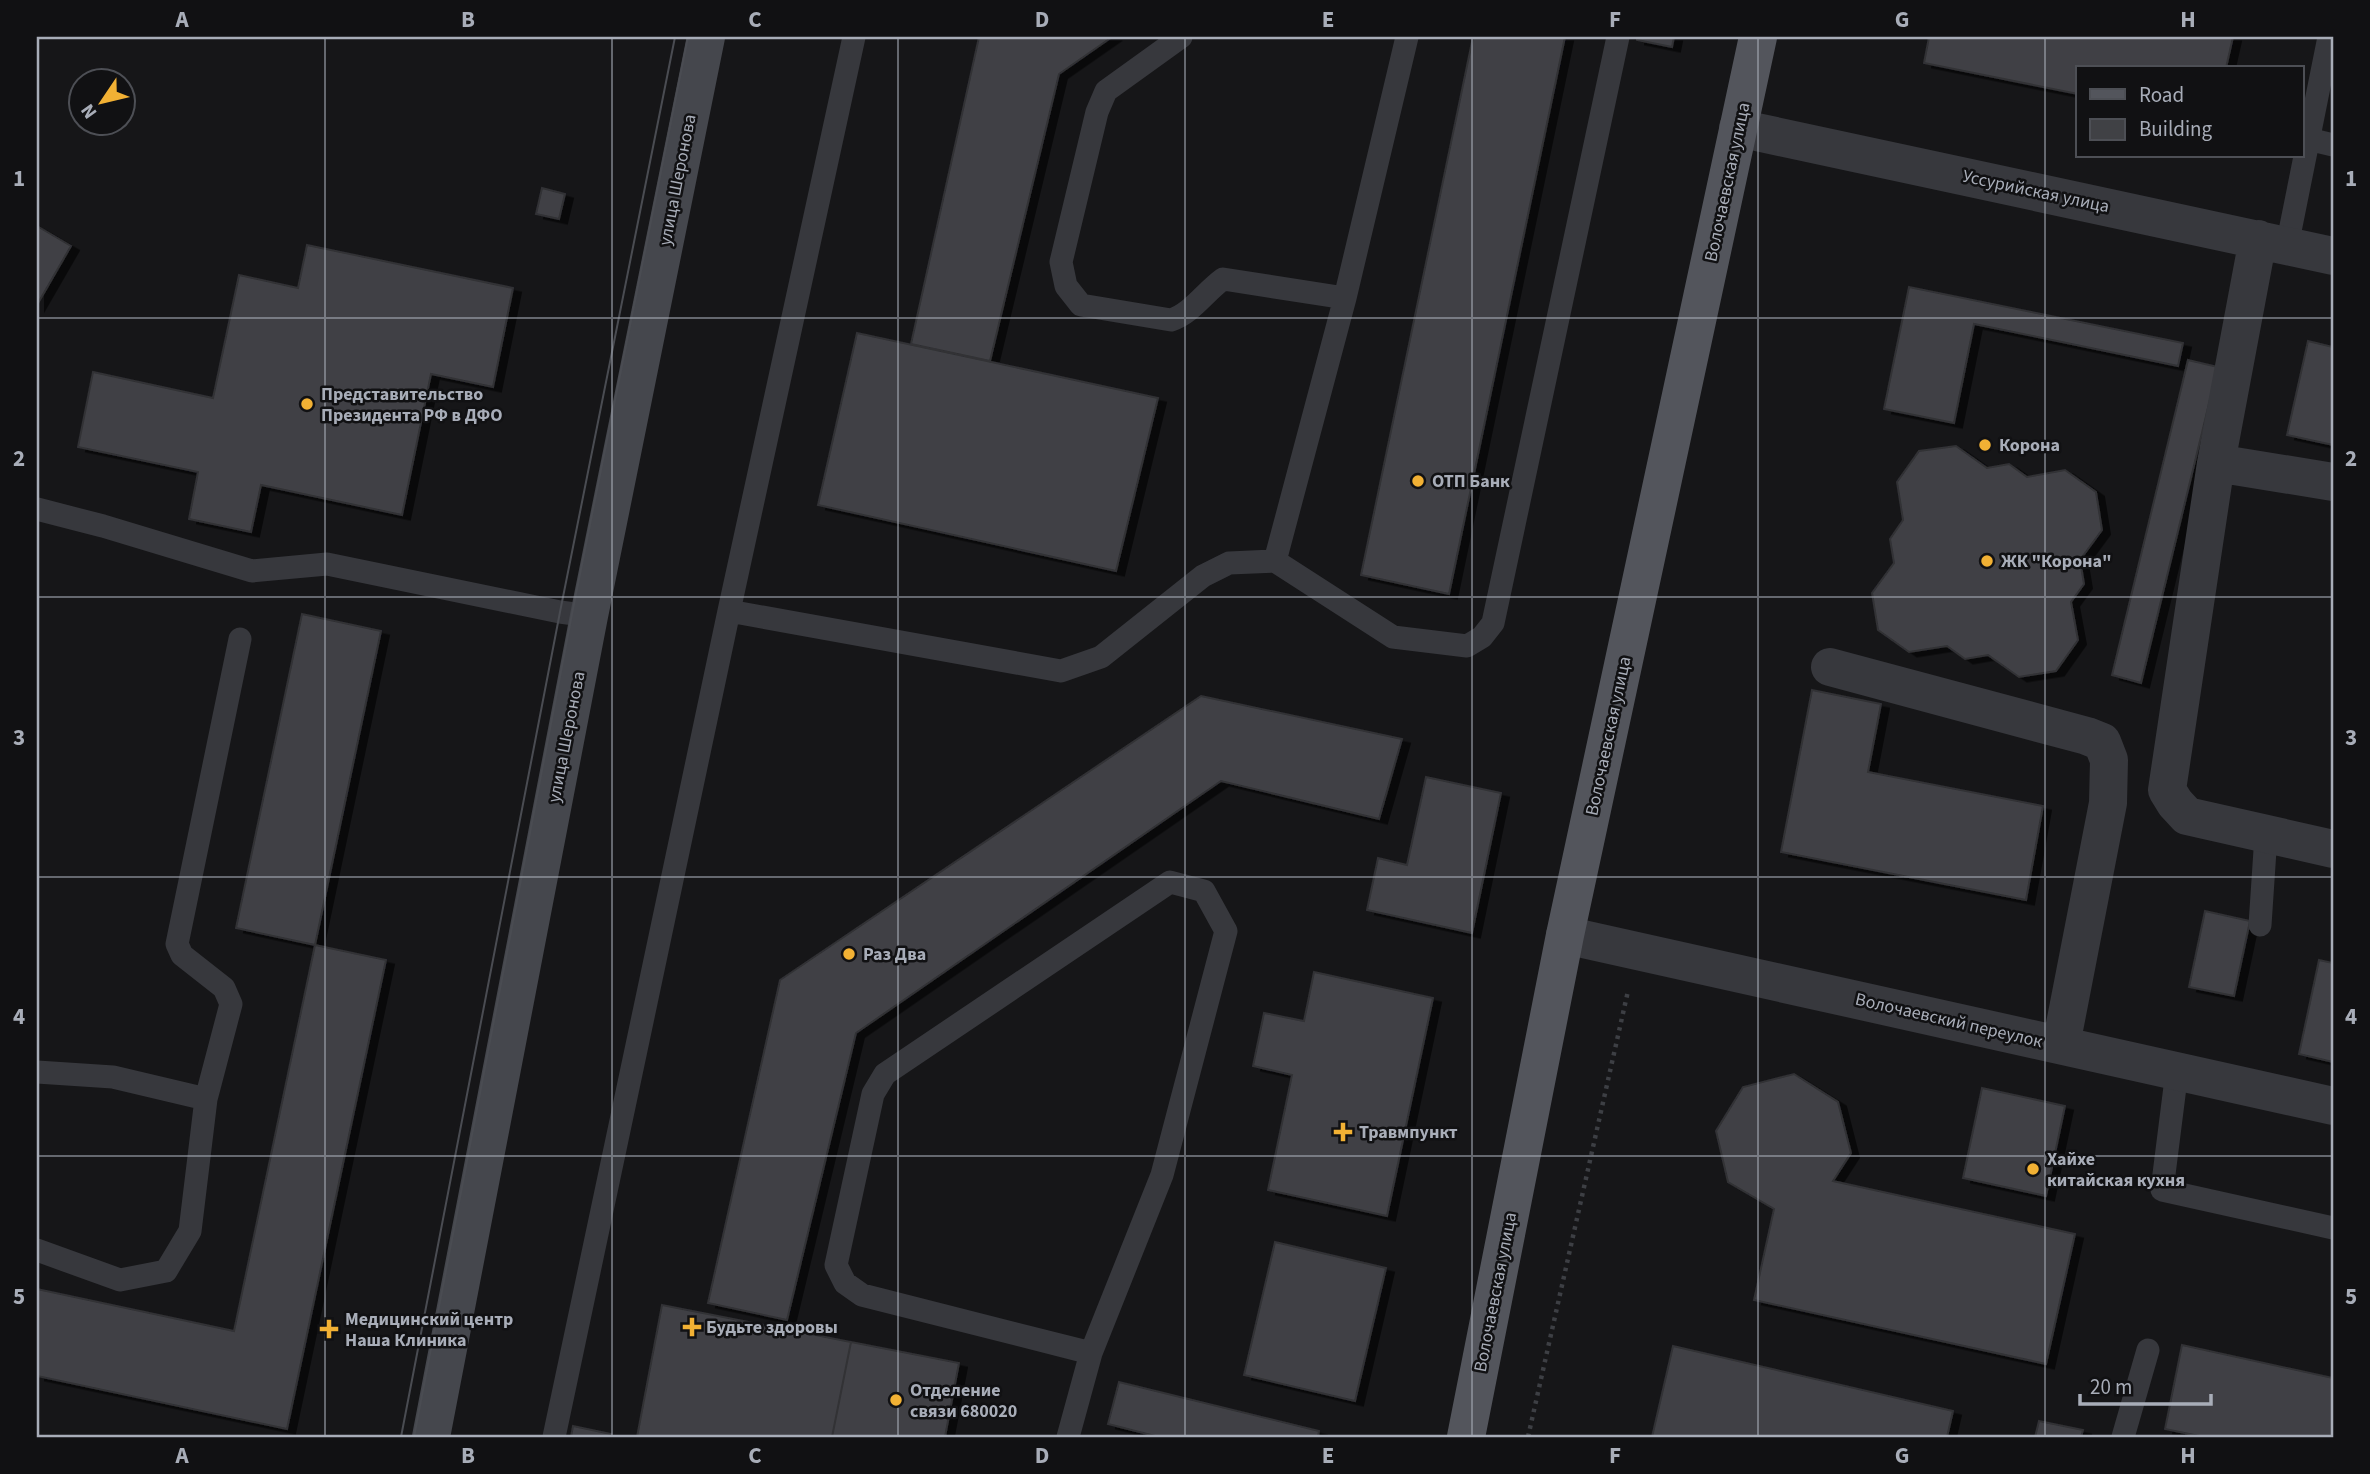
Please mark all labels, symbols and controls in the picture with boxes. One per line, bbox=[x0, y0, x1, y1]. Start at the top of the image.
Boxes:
text: A bbox=[174, 3, 189, 36]
text: B bbox=[461, 3, 475, 36]
text: C bbox=[748, 3, 762, 36]
text: D bbox=[1035, 3, 1049, 36]
text: E bbox=[1322, 3, 1334, 36]
text: F bbox=[1609, 3, 1621, 36]
text: G bbox=[1895, 3, 1909, 36]
text: H bbox=[2180, 3, 2196, 36]
north arrow bbox=[66, 66, 136, 136]
legend bbox=[2076, 66, 2304, 158]
text: Road bbox=[2139, 80, 2184, 110]
text: N bbox=[75, 98, 104, 124]
street label: Волочаевская улица bbox=[1698, 100, 1757, 264]
street label: улица Шеронова bbox=[652, 112, 702, 248]
text: Building bbox=[2139, 114, 2213, 144]
text: 1 bbox=[13, 162, 25, 195]
text: 1 bbox=[2345, 162, 2357, 195]
street label: Уссурийская улица bbox=[1960, 164, 2112, 219]
place label: Представительство Президента РФ в ДФО bbox=[321, 382, 503, 428]
marker: Представительство Президента РФ в ДФО bbox=[299, 396, 315, 412]
place label: Корона bbox=[1999, 433, 2060, 458]
marker: Корона bbox=[1977, 437, 1993, 453]
text: 2 bbox=[13, 442, 25, 475]
text: 2 bbox=[2345, 442, 2357, 475]
place label: ОТП Банк bbox=[1432, 469, 1510, 494]
marker: ОТП Банк bbox=[1410, 473, 1426, 489]
place label: ЖК "Корона" bbox=[2001, 549, 2112, 574]
marker: ЖК "Корона" bbox=[1979, 553, 1995, 569]
street label: Волочаевская улица bbox=[1579, 654, 1638, 818]
street label: улица Шеронова bbox=[541, 669, 591, 805]
text: 3 bbox=[13, 721, 25, 754]
text: 3 bbox=[2345, 721, 2357, 754]
place label: Раз Два bbox=[863, 942, 926, 967]
marker: Раз Два bbox=[841, 946, 857, 962]
street label: Волочаевский переулок bbox=[1853, 987, 2045, 1054]
text: 4 bbox=[13, 1000, 25, 1033]
text: 4 bbox=[2345, 1000, 2357, 1033]
place label: Травмпункт bbox=[1359, 1120, 1458, 1145]
marker: Травмпункт bbox=[1333, 1122, 1353, 1142]
place label: Хайхе китайская кухня bbox=[2047, 1147, 2185, 1193]
marker: Хайхе китайская кухня bbox=[2025, 1161, 2041, 1177]
street label: Волочаевская улица bbox=[1468, 1210, 1523, 1374]
text: 5 bbox=[13, 1280, 25, 1313]
text: 5 bbox=[2345, 1280, 2357, 1313]
place label: Медицинский центр Наша Клиника bbox=[345, 1307, 513, 1353]
place label: Будьте здоровы bbox=[706, 1315, 838, 1340]
marker: Медицинский центр Наша Клиника bbox=[319, 1319, 339, 1339]
marker: Будьте здоровы bbox=[684, 1319, 700, 1335]
scale bar bbox=[2080, 1362, 2211, 1406]
text: 20 m bbox=[2090, 1372, 2132, 1402]
place label: Отделение связи 680020 bbox=[910, 1378, 1017, 1424]
marker: Отделение связи 680020 bbox=[888, 1392, 904, 1408]
text: A bbox=[174, 1439, 189, 1472]
text: B bbox=[461, 1439, 475, 1472]
text: C bbox=[748, 1439, 762, 1472]
text: D bbox=[1035, 1439, 1049, 1472]
text: E bbox=[1322, 1439, 1334, 1472]
text: F bbox=[1609, 1439, 1621, 1472]
text: G bbox=[1895, 1439, 1909, 1472]
text: H bbox=[2180, 1439, 2196, 1472]

